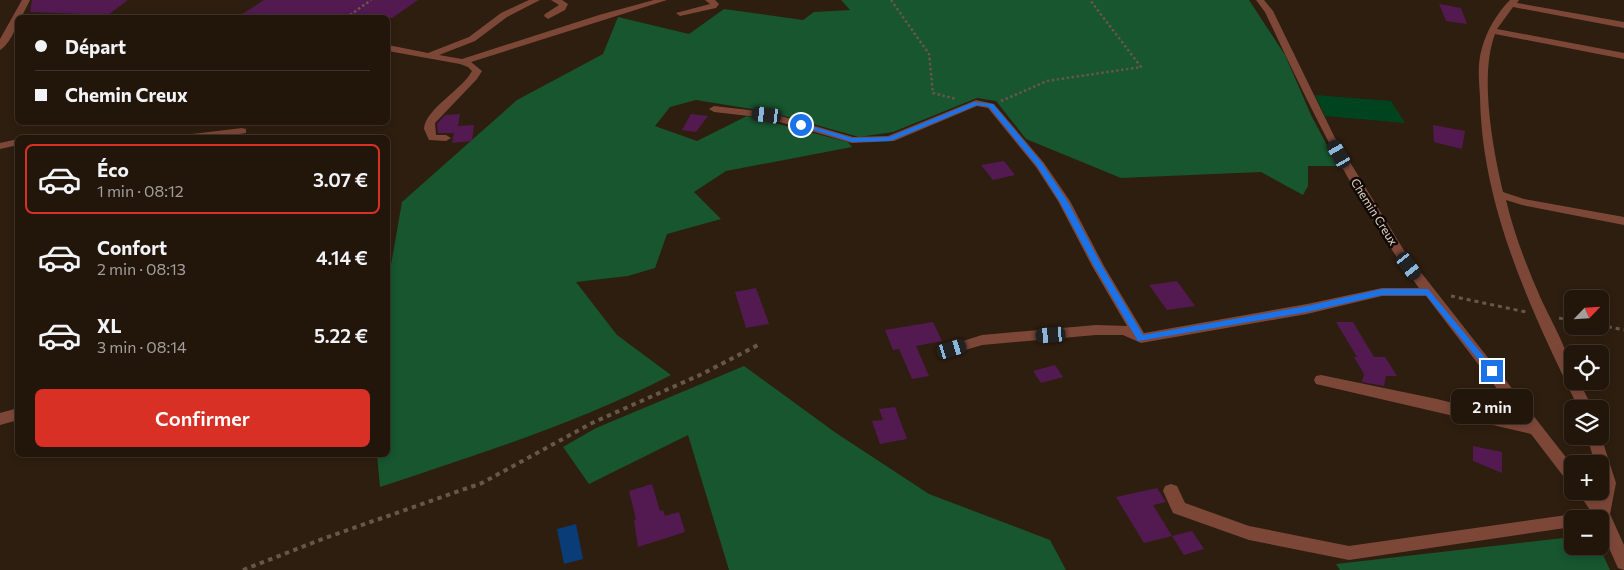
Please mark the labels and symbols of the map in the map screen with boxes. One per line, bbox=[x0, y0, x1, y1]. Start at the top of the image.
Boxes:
car bbox=[751, 106, 782, 124]
route start bbox=[790, 114, 812, 136]
car bbox=[1325, 137, 1352, 171]
street label: Chemin Creux bbox=[1349, 175, 1401, 248]
car bbox=[1393, 250, 1424, 282]
north arrow bbox=[1564, 290, 1609, 335]
car bbox=[1035, 326, 1066, 344]
car bbox=[935, 337, 968, 361]
route end bbox=[1481, 360, 1503, 382]
callout: 2 min bbox=[1451, 388, 1533, 424]

